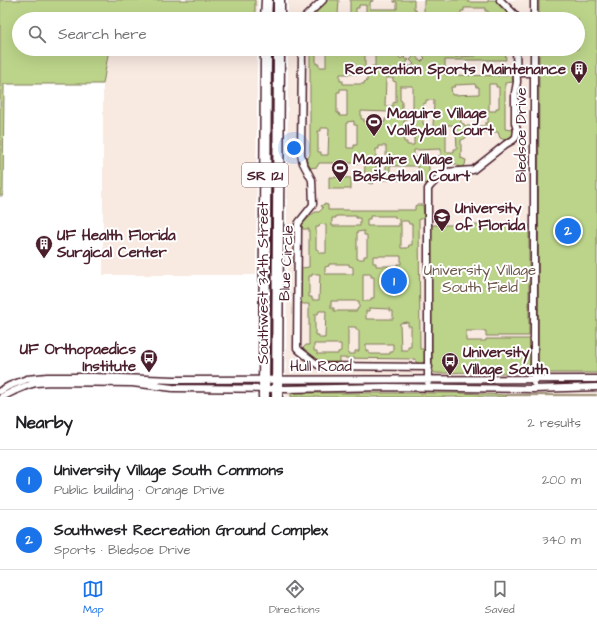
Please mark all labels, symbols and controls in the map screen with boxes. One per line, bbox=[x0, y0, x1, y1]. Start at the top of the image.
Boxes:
search box bbox=[12, 12, 585, 56]
icon: search bbox=[26, 23, 48, 45]
text: Search here bbox=[58, 24, 147, 45]
place label: Recreation Sports Maintenance bbox=[345, 59, 566, 80]
building icon: Recreation Sports Maintenance bbox=[569, 59, 589, 84]
street label: Bledsoe Drive bbox=[511, 87, 532, 183]
place label: Maguire Village Volleyball Court bbox=[386, 103, 495, 142]
sports icon: Maguire Village Volleyball Court bbox=[364, 112, 384, 137]
your location bbox=[284, 138, 304, 158]
place label: Maguire Village Basketball Court bbox=[353, 149, 471, 187]
sports icon: Maguire Village Basketball Court bbox=[330, 158, 350, 183]
road number: SR 121 bbox=[242, 163, 288, 187]
place label: University of Florida bbox=[455, 198, 526, 236]
street label: Southwest 34th Street bbox=[253, 202, 274, 364]
school or university icon: University of Florida bbox=[432, 207, 452, 232]
pin: 2 bbox=[555, 216, 581, 246]
place label: UF Health Florida Surgical Center bbox=[56, 225, 176, 265]
street label: Blue Circle bbox=[274, 225, 299, 301]
building icon: UF Health Florida Surgical Center bbox=[34, 234, 54, 259]
park label: University Village South Field bbox=[424, 260, 536, 298]
pin: 1 bbox=[381, 266, 407, 296]
place label: UF Orthopaedics Institute bbox=[20, 339, 136, 377]
place label: University Village South bbox=[462, 342, 549, 382]
bus stop icon: UF Orthopaedics Institute bbox=[139, 348, 159, 373]
bus stop icon: University Village South bbox=[440, 351, 460, 376]
street label: Hull Road bbox=[290, 356, 352, 377]
text: Nearby bbox=[16, 411, 73, 435]
text: 2 results bbox=[527, 414, 581, 432]
text: University Village South Commons bbox=[54, 460, 283, 481]
text: 1 bbox=[28, 471, 30, 489]
text: 200 m bbox=[542, 471, 581, 489]
text: Public building · Orange Drive bbox=[54, 481, 225, 499]
text: Southwest Recreation Ground Complex bbox=[54, 520, 328, 541]
text: 2 bbox=[25, 531, 33, 549]
text: 340 m bbox=[542, 531, 581, 549]
text: Sports · Bledsoe Drive bbox=[54, 541, 191, 559]
tab: Map bbox=[82, 578, 104, 617]
tab: Directions bbox=[269, 578, 320, 617]
tab: Saved bbox=[485, 578, 515, 617]

